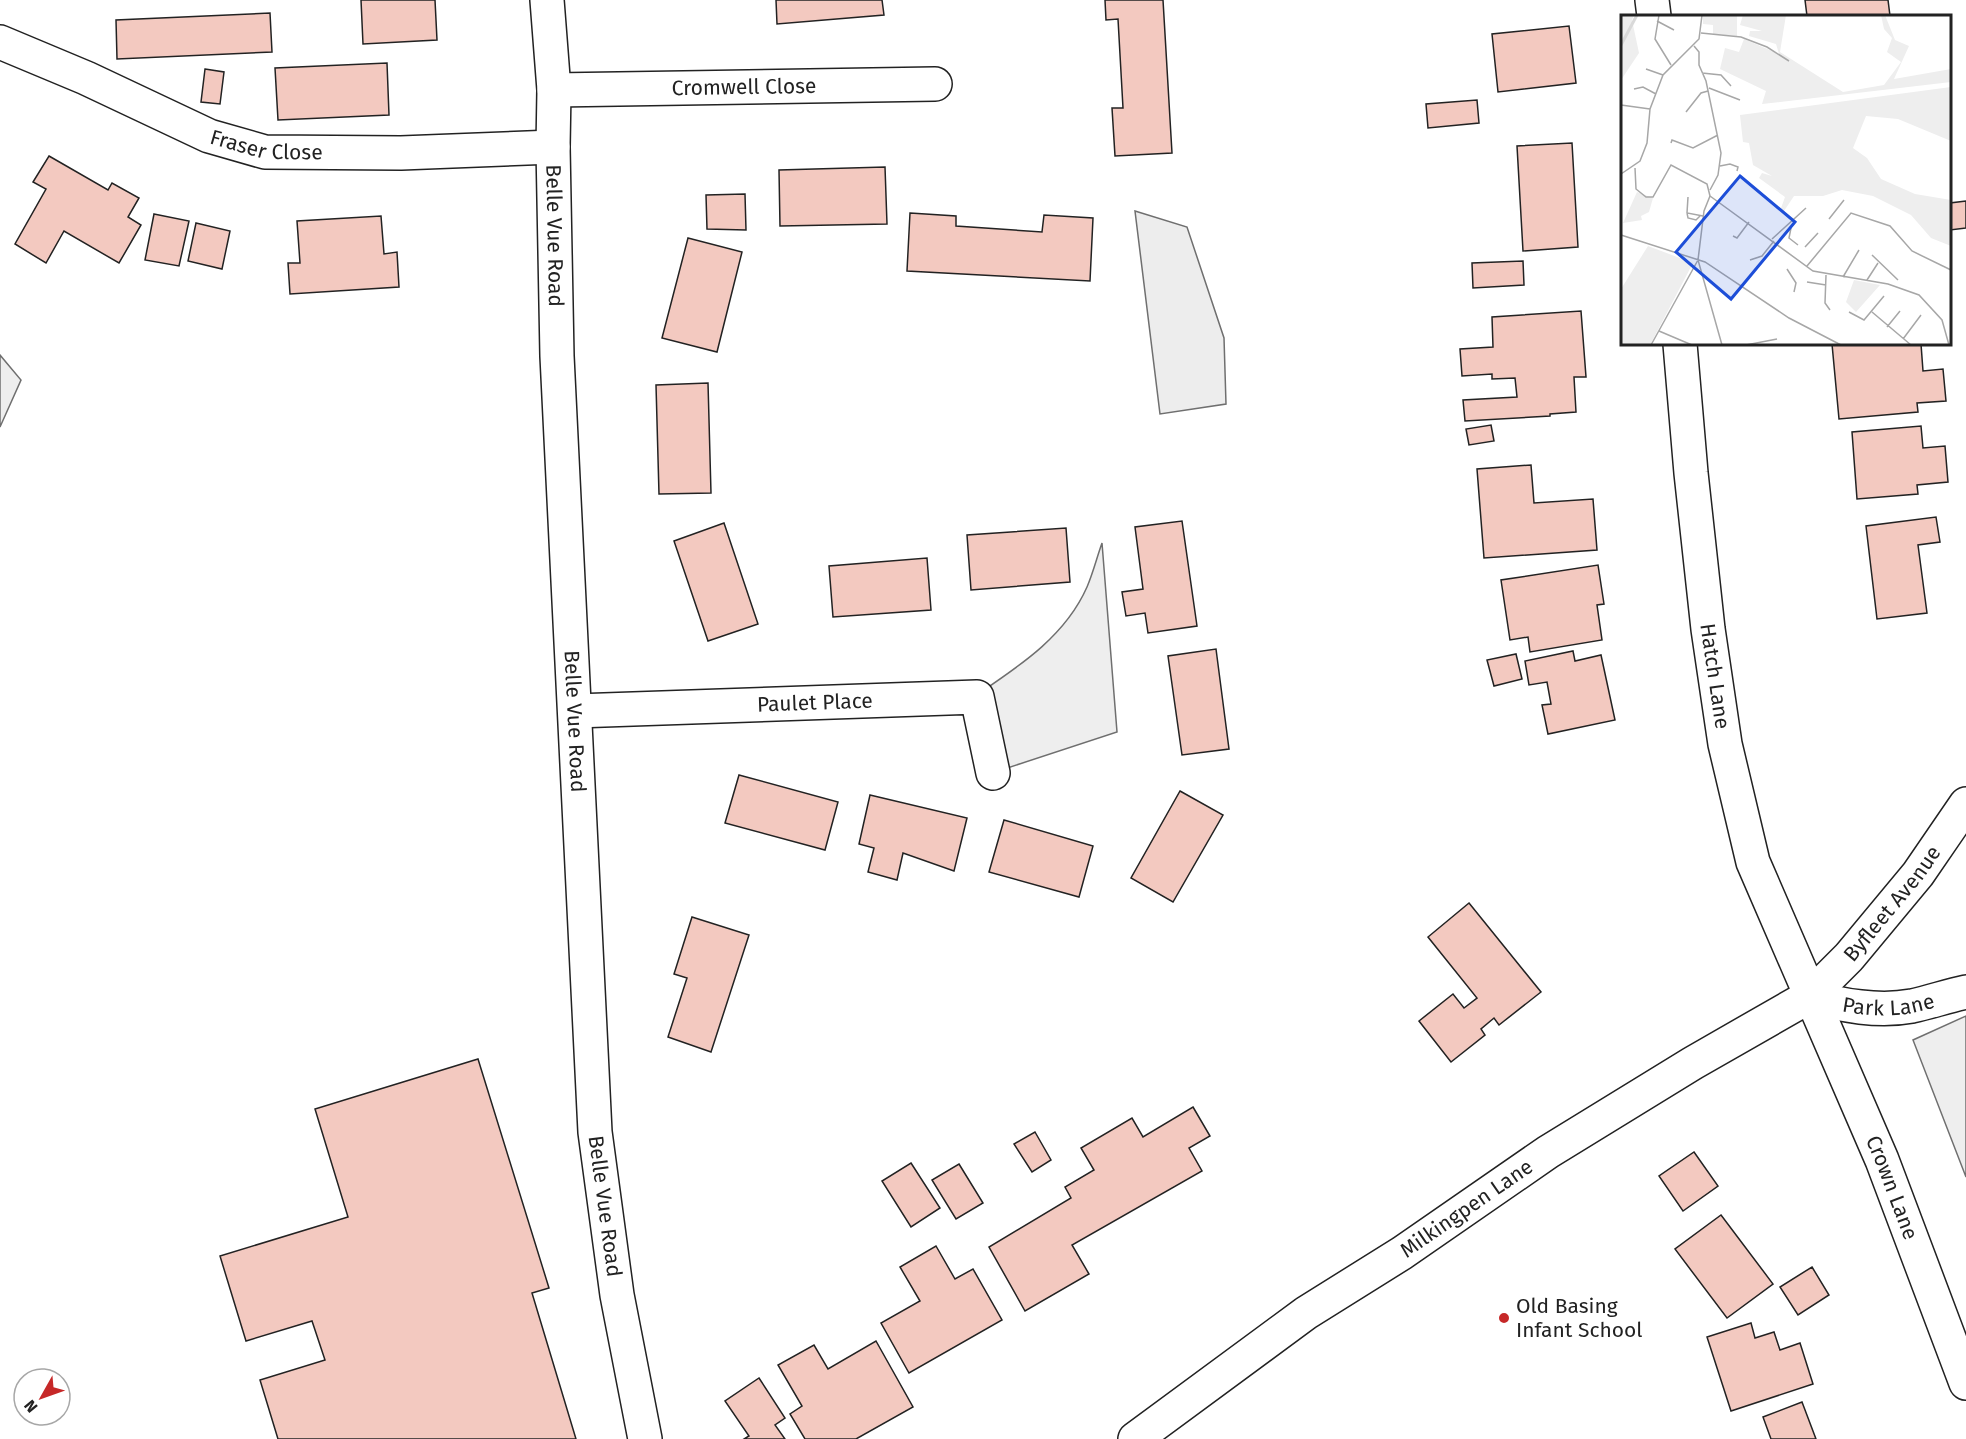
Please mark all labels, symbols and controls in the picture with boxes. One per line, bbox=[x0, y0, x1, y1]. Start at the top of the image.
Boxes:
inset map bbox=[1621, 15, 1951, 345]
street label: Cromwell Close bbox=[671, 73, 817, 101]
street label: Fraser Close bbox=[207, 124, 323, 165]
street label: Belle Vue Road bbox=[540, 164, 569, 307]
street label: Hatch Lane bbox=[1694, 622, 1736, 731]
street label: Belle Vue Road bbox=[558, 649, 591, 793]
street label: Paulet Place bbox=[756, 688, 873, 718]
street label: Byfleet Avenue bbox=[1838, 841, 1947, 967]
street label: Park Lane bbox=[1841, 988, 1937, 1021]
street label: Crown Lane bbox=[1860, 1131, 1924, 1243]
street label: Belle Vue Road bbox=[583, 1134, 627, 1278]
street label: Milkingpen Lane bbox=[1395, 1153, 1538, 1263]
place label: Old Basing Infant School bbox=[1516, 1293, 1642, 1343]
marker: Old Basing Infant School bbox=[1497, 1311, 1511, 1325]
north arrow bbox=[12, 1367, 72, 1427]
text: N bbox=[20, 1396, 42, 1416]

